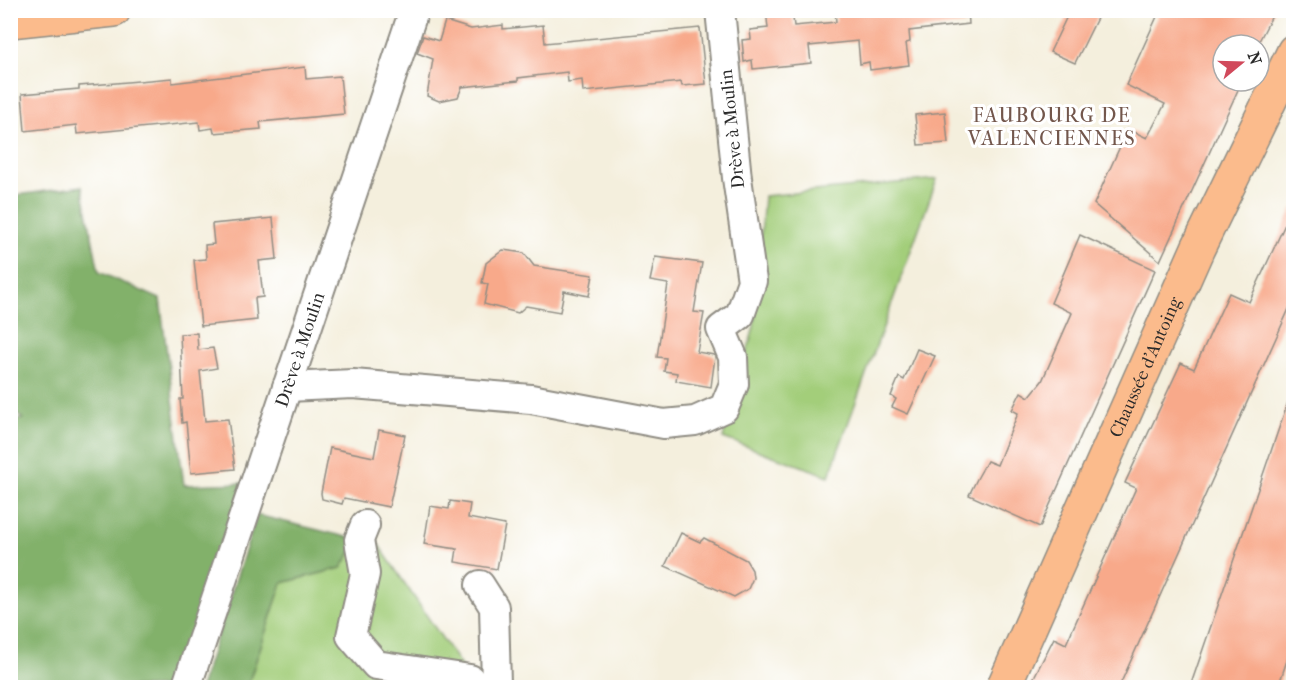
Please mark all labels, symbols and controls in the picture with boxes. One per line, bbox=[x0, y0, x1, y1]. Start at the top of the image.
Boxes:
north arrow bbox=[1211, 33, 1271, 93]
text: N bbox=[1244, 49, 1266, 68]
street label: Drève à Moulin bbox=[716, 68, 749, 190]
district label: FAUBOURG DE VALENCIENNES bbox=[967, 104, 1136, 150]
street label: Drève à Moulin bbox=[271, 289, 329, 410]
street label: Chaussée d'Antoing bbox=[1105, 293, 1186, 441]

